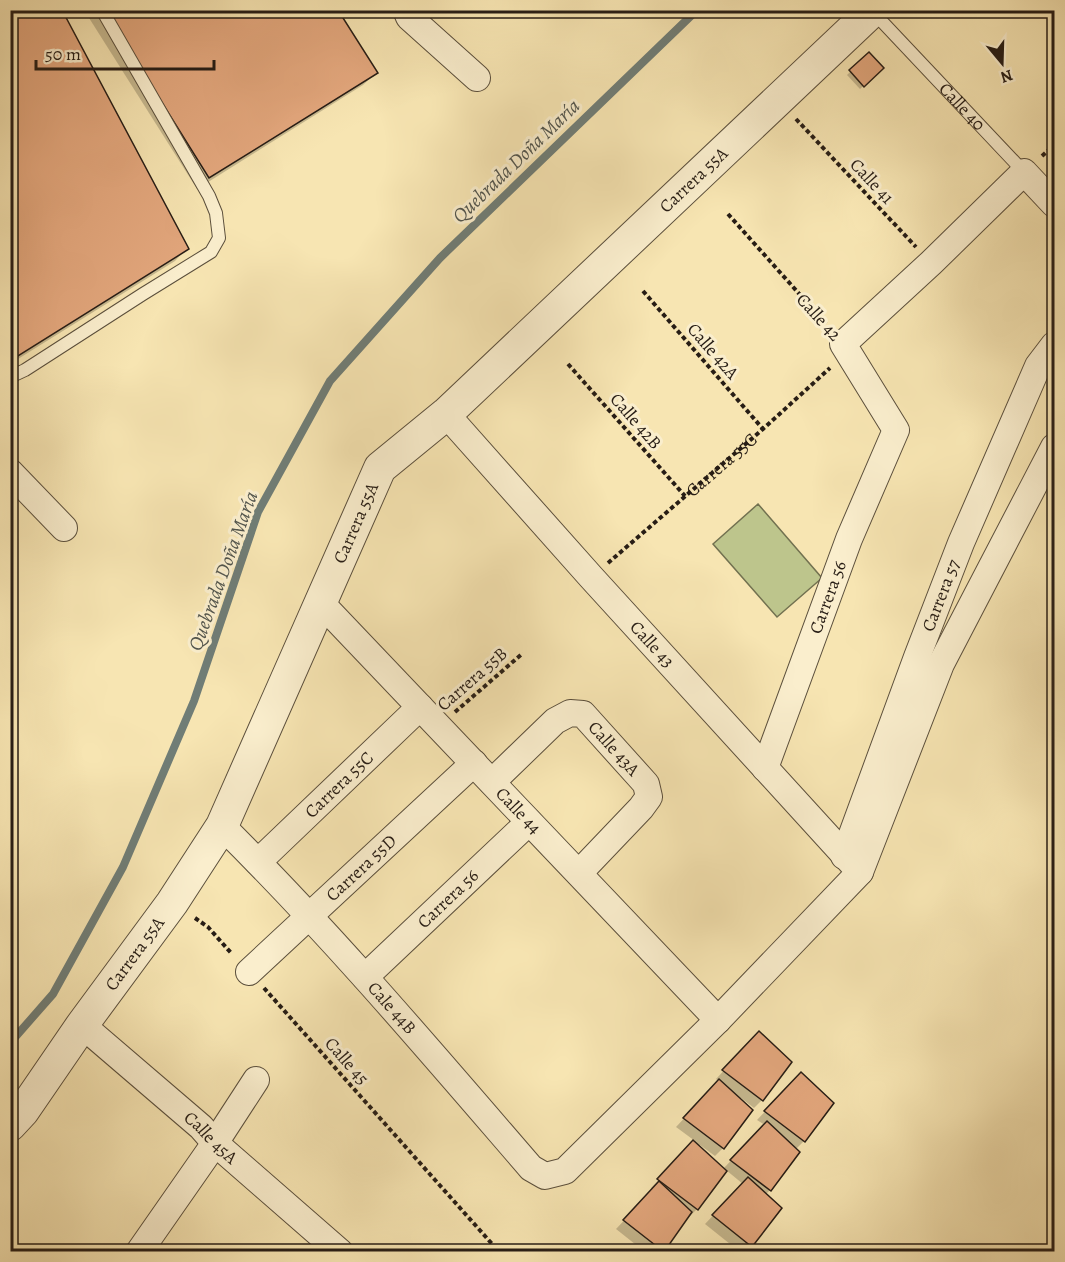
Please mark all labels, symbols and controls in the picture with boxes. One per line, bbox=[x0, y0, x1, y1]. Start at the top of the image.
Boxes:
scale bar bbox=[36, 33, 214, 71]
north arrow bbox=[972, 33, 1032, 93]
text: 50 m bbox=[45, 42, 81, 66]
text: N bbox=[997, 64, 1016, 89]
street label: Calle 40 bbox=[934, 77, 991, 136]
water label: Quebrada Doña María bbox=[446, 93, 586, 229]
street label: Carrera 55A bbox=[654, 141, 733, 218]
street label: Calle 41 bbox=[845, 153, 899, 209]
street label: Calle 42 bbox=[791, 288, 847, 346]
street label: Calle 42A bbox=[682, 318, 744, 385]
street label: Calle 42B bbox=[605, 388, 667, 454]
street label: Carrera 55C bbox=[681, 427, 762, 502]
street label: Carrera 55A bbox=[327, 478, 384, 567]
water label: Quebrada Doña María bbox=[182, 488, 264, 654]
street label: Carrera 57 bbox=[916, 556, 966, 635]
street label: Carrera 56 bbox=[803, 557, 852, 637]
street label: Calle 43 bbox=[625, 615, 680, 673]
street label: Carrera 55B bbox=[432, 642, 512, 716]
street label: Calle 43A bbox=[583, 716, 645, 781]
street label: Carrera 55C bbox=[299, 746, 379, 823]
street label: Calle 44 bbox=[490, 782, 547, 839]
street label: Carrera 55D bbox=[321, 829, 402, 907]
street label: Carrera 56 bbox=[412, 864, 484, 934]
street label: Carrera 55A bbox=[99, 912, 170, 995]
street label: Cale 44B bbox=[362, 976, 422, 1039]
street label: Calle 45 bbox=[320, 1032, 374, 1090]
street label: Calle 45A bbox=[179, 1106, 243, 1170]

